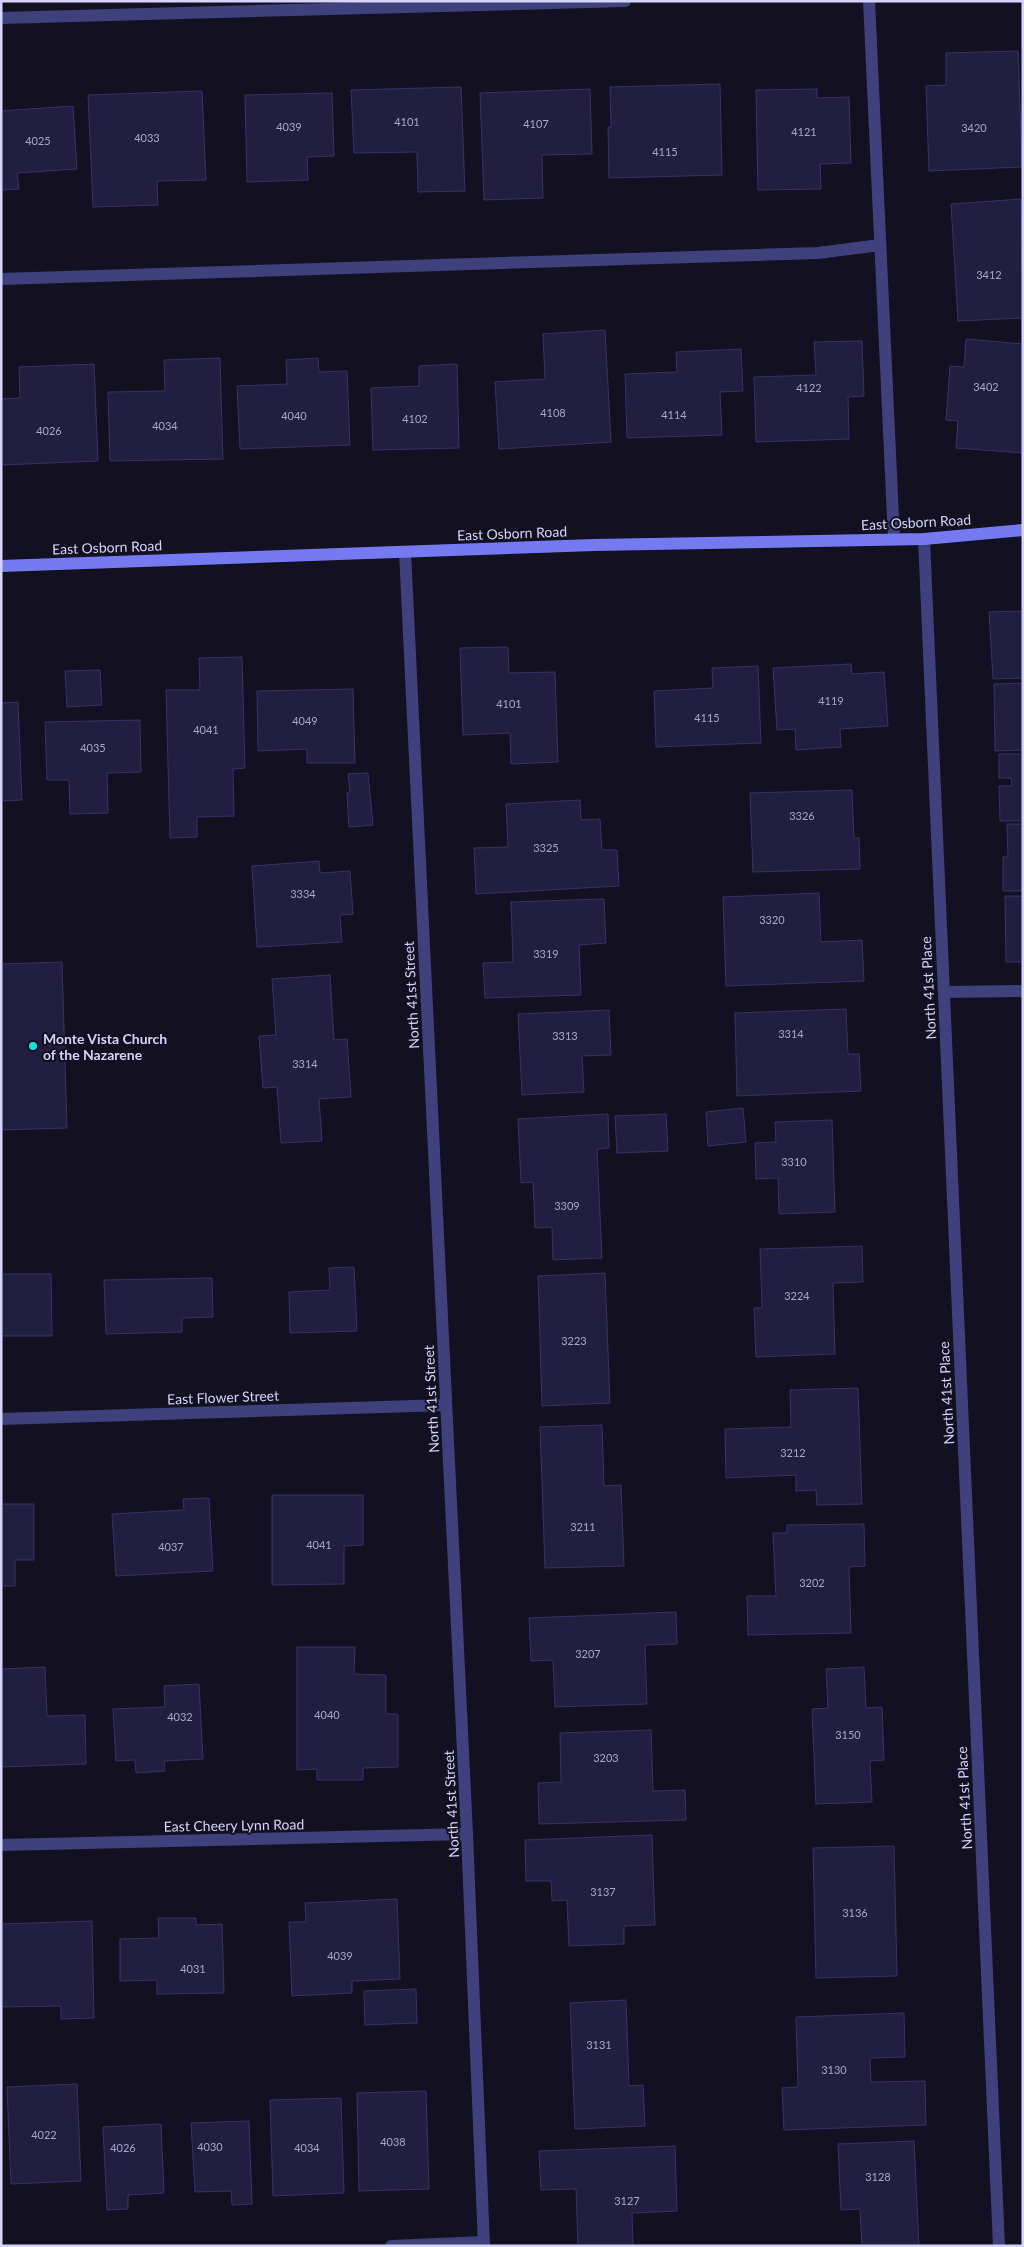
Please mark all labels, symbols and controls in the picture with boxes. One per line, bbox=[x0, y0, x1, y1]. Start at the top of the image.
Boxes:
house number: 4101 bbox=[394, 115, 420, 128]
house number: 4107 bbox=[523, 117, 549, 130]
house number: 4039 bbox=[276, 120, 302, 133]
house number: 3420 bbox=[961, 121, 987, 134]
house number: 4121 bbox=[791, 125, 817, 138]
house number: 4033 bbox=[134, 131, 160, 144]
house number: 4025 bbox=[25, 134, 51, 147]
house number: 4115 bbox=[652, 145, 678, 158]
house number: 3412 bbox=[976, 268, 1002, 281]
house number: 3402 bbox=[973, 380, 999, 393]
house number: 4122 bbox=[796, 381, 822, 394]
house number: 4108 bbox=[540, 406, 566, 419]
house number: 4114 bbox=[661, 408, 687, 421]
house number: 4040 bbox=[281, 409, 307, 422]
house number: 4102 bbox=[402, 412, 428, 425]
house number: 4034 bbox=[152, 419, 178, 432]
house number: 4026 bbox=[36, 424, 62, 437]
street label: East Osborn Road bbox=[861, 511, 971, 533]
street label: East Osborn Road bbox=[457, 523, 567, 543]
street label: East Osborn Road bbox=[52, 537, 162, 557]
house number: 4119 bbox=[818, 694, 844, 707]
house number: 4101 bbox=[496, 697, 522, 710]
house number: 4115 bbox=[694, 711, 720, 724]
house number: 4049 bbox=[292, 714, 318, 727]
house number: 4041 bbox=[193, 723, 219, 736]
house number: 4035 bbox=[80, 741, 106, 754]
house number: 3326 bbox=[789, 809, 815, 822]
house number: 3325 bbox=[533, 841, 559, 854]
house number: 3334 bbox=[290, 887, 316, 900]
house number: 3320 bbox=[759, 913, 785, 926]
street label: North 41st Place bbox=[917, 936, 939, 1040]
street label: North 41st Street bbox=[400, 941, 422, 1049]
house number: 3319 bbox=[533, 947, 559, 960]
house number: 3314 bbox=[778, 1027, 804, 1040]
house number: 3313 bbox=[552, 1029, 578, 1042]
place label: Monte Vista Church of the Nazarene bbox=[43, 1030, 167, 1063]
marker: Monte Vista Church of the Nazarene bbox=[27, 1040, 39, 1052]
house number: 3314 bbox=[292, 1057, 318, 1070]
house number: 3310 bbox=[781, 1155, 807, 1168]
house number: 3309 bbox=[554, 1199, 580, 1212]
house number: 3224 bbox=[784, 1289, 810, 1302]
house number: 3223 bbox=[561, 1334, 587, 1347]
street label: North 41st Place bbox=[935, 1341, 957, 1445]
street label: North 41st Street bbox=[420, 1345, 442, 1453]
street label: East Flower Street bbox=[167, 1387, 279, 1407]
house number: 3212 bbox=[780, 1446, 806, 1459]
house number: 3211 bbox=[570, 1520, 596, 1533]
house number: 4041 bbox=[306, 1538, 332, 1551]
house number: 4037 bbox=[158, 1540, 184, 1553]
house number: 3202 bbox=[799, 1576, 825, 1589]
house number: 3207 bbox=[575, 1647, 601, 1660]
house number: 4040 bbox=[314, 1708, 340, 1721]
house number: 4032 bbox=[167, 1710, 193, 1723]
house number: 3150 bbox=[835, 1728, 861, 1741]
street label: North 41st Place bbox=[953, 1746, 975, 1850]
street label: North 41st Street bbox=[440, 1750, 462, 1858]
house number: 3203 bbox=[593, 1751, 619, 1764]
street label: East Cheery Lynn Road bbox=[164, 1815, 304, 1835]
house number: 3137 bbox=[590, 1885, 616, 1898]
house number: 3136 bbox=[842, 1906, 868, 1919]
house number: 4039 bbox=[327, 1949, 353, 1962]
house number: 4031 bbox=[180, 1962, 206, 1975]
house number: 3131 bbox=[586, 2038, 612, 2051]
house number: 3130 bbox=[821, 2063, 847, 2076]
house number: 4022 bbox=[31, 2128, 57, 2141]
house number: 4038 bbox=[380, 2135, 406, 2148]
house number: 4030 bbox=[197, 2140, 223, 2153]
house number: 4026 bbox=[110, 2141, 136, 2154]
house number: 4034 bbox=[294, 2141, 320, 2154]
house number: 3128 bbox=[865, 2170, 891, 2183]
house number: 3127 bbox=[614, 2194, 640, 2207]

